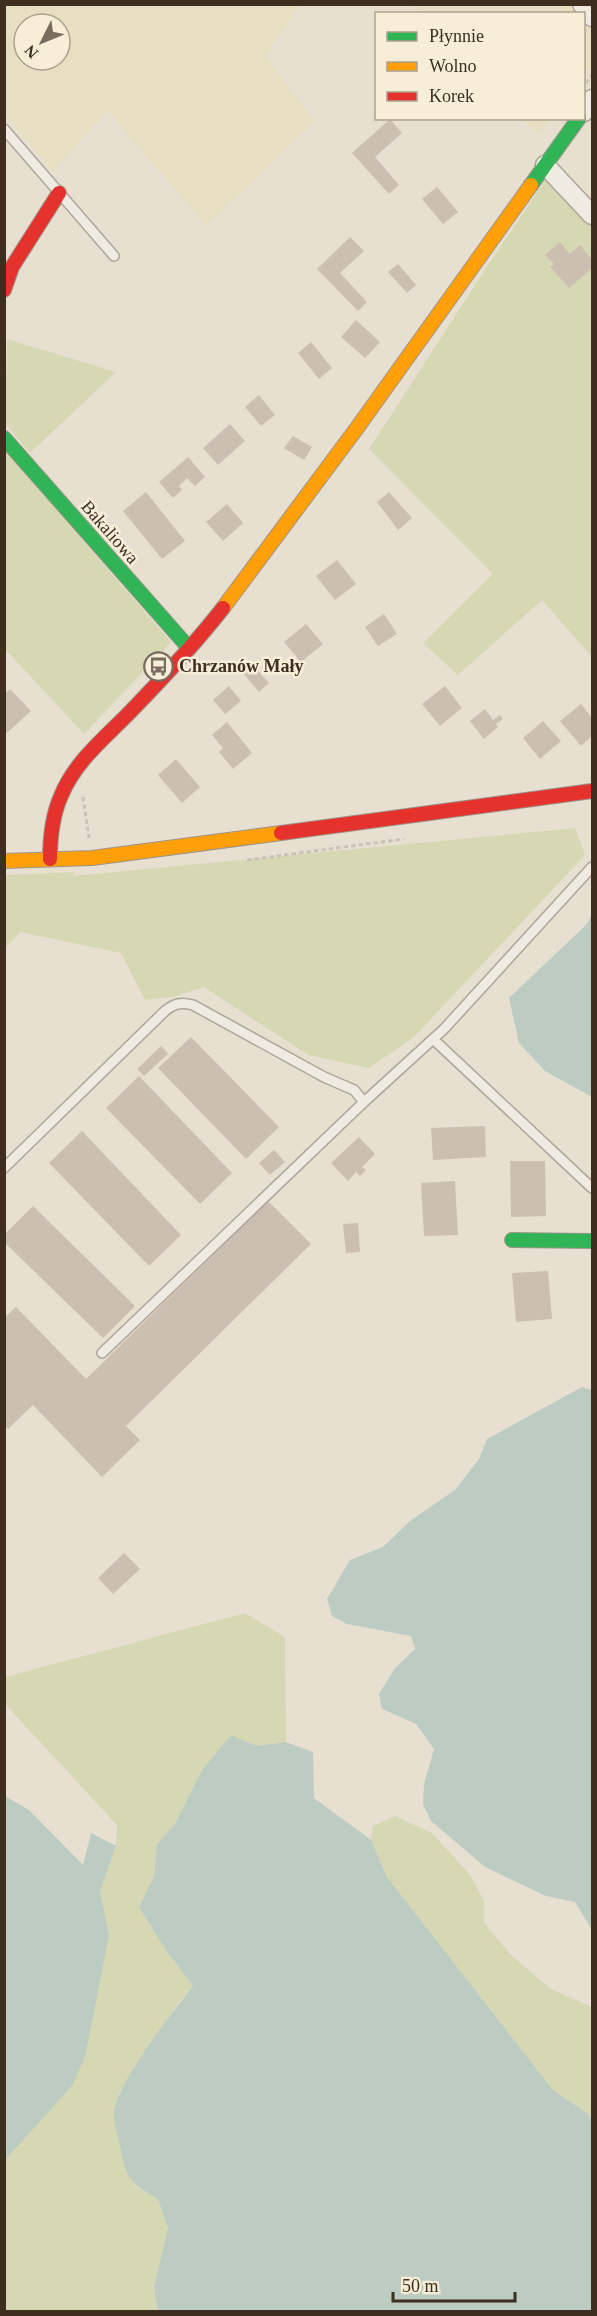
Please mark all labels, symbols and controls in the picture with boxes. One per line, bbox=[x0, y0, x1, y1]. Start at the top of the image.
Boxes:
north arrow bbox=[12, 12, 72, 72]
legend bbox=[375, 12, 585, 120]
text: Płynnie bbox=[429, 26, 484, 46]
text: N bbox=[21, 42, 42, 62]
text: Wolno bbox=[429, 56, 477, 76]
text: Korek bbox=[429, 86, 474, 106]
street label: Bakaliowa bbox=[77, 496, 143, 568]
bus stop icon: Chrzanów Mały bbox=[142, 650, 174, 682]
place label: Chrzanów Mały bbox=[179, 656, 304, 676]
scale bar bbox=[393, 2265, 514, 2303]
text: 50 m bbox=[402, 2276, 439, 2296]

